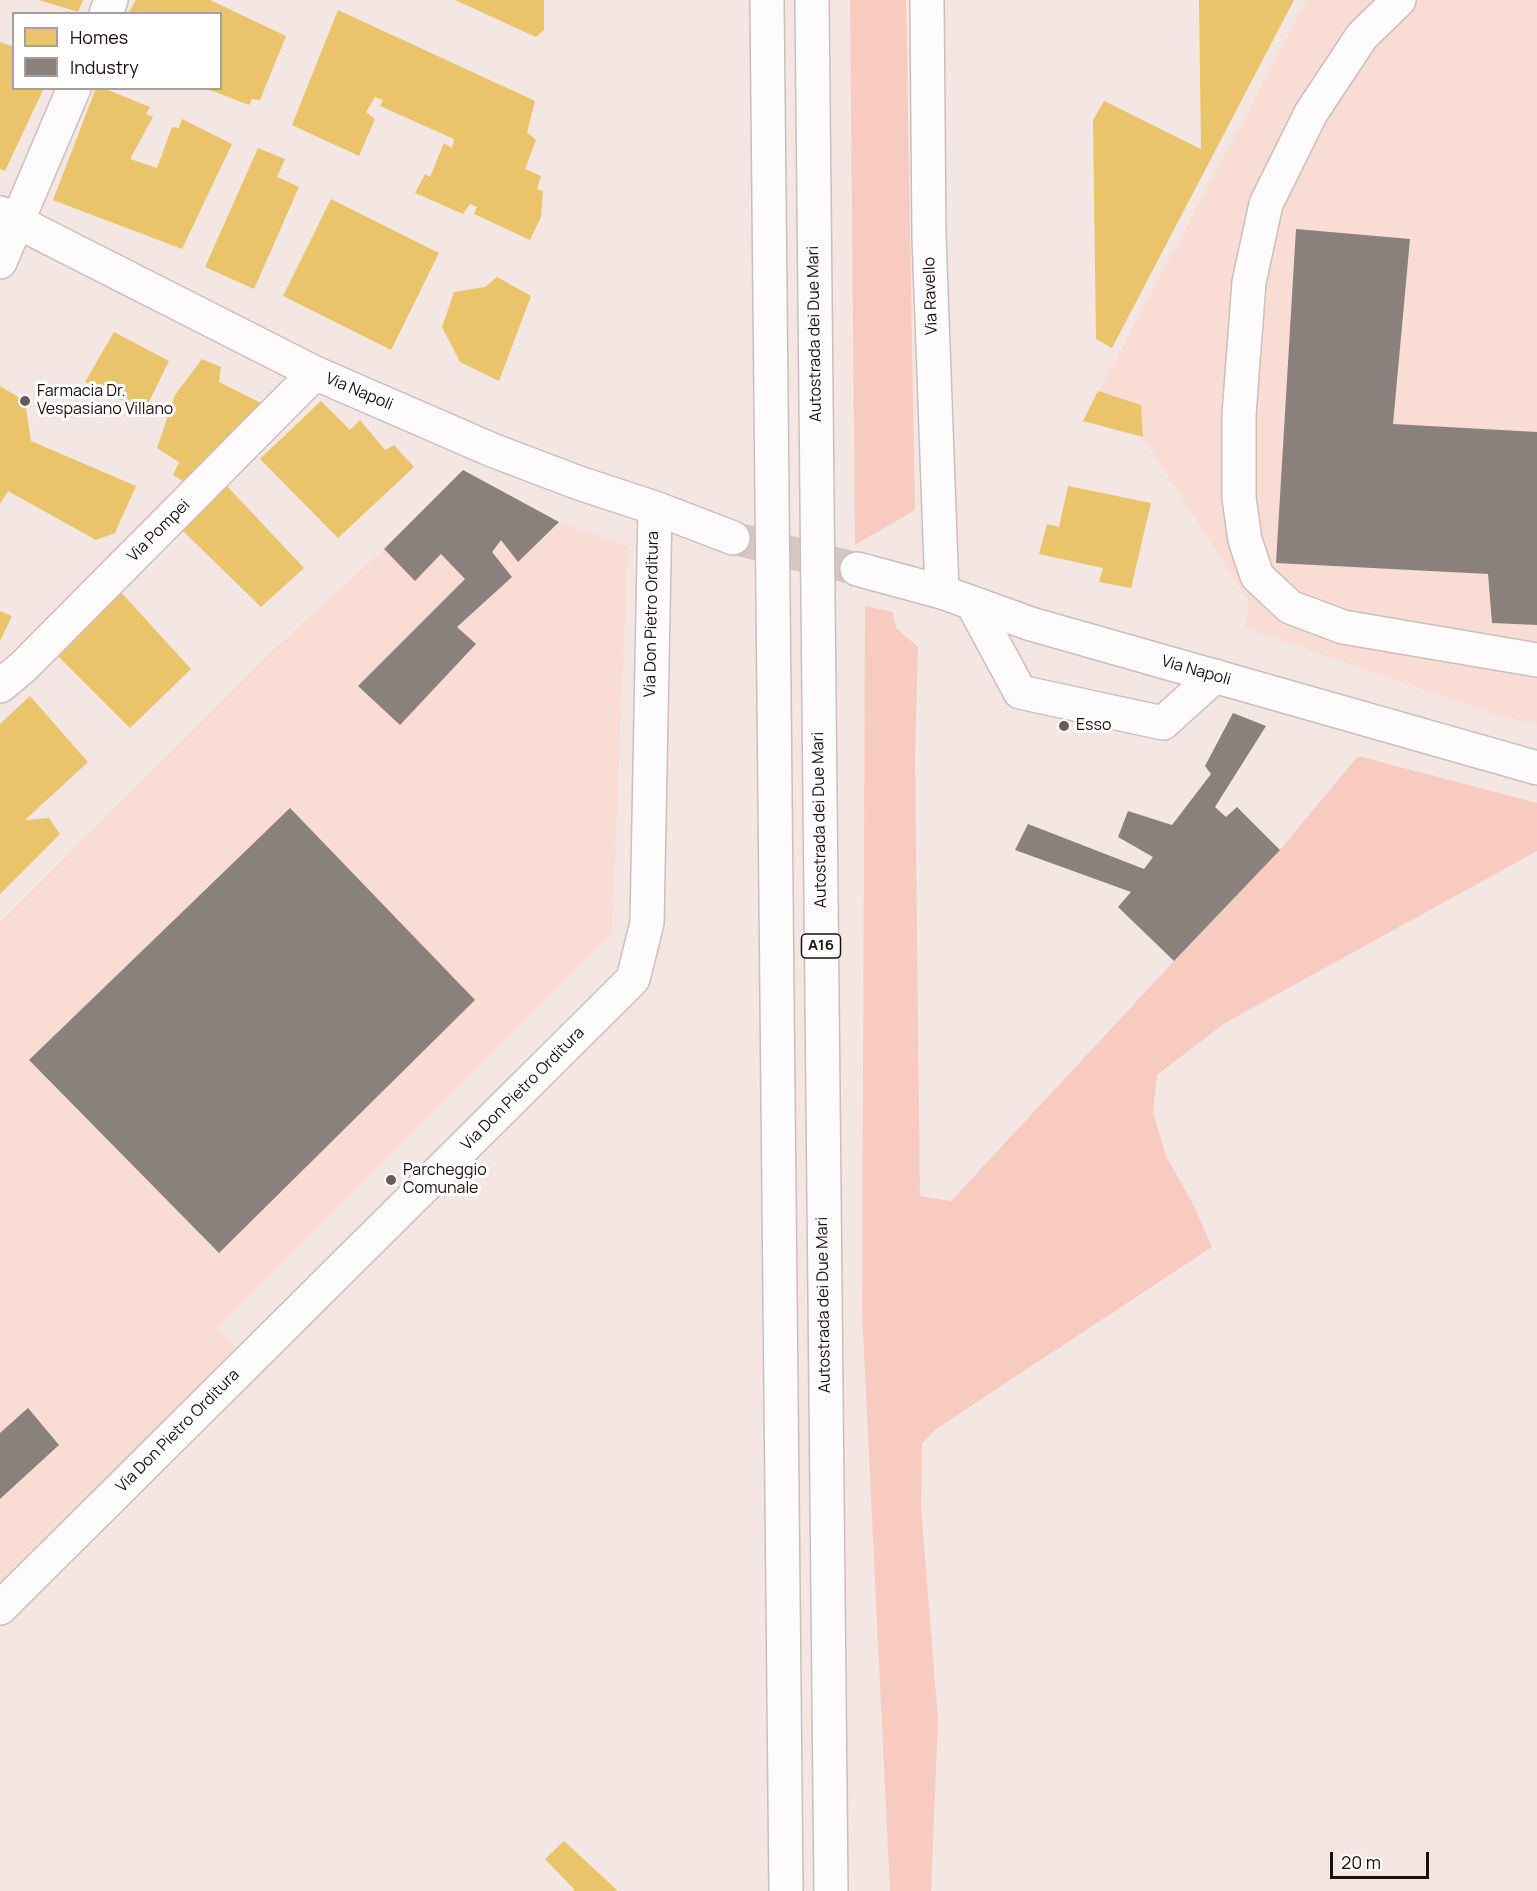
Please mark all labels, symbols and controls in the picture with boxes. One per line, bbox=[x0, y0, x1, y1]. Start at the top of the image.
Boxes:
legend bbox=[12, 12, 222, 90]
text: Homes bbox=[70, 25, 128, 49]
text: Industry bbox=[70, 55, 139, 79]
street label: Autostrada dei Due Mari bbox=[804, 246, 826, 422]
street label: Via Ravello bbox=[920, 257, 942, 335]
street label: Via Napoli bbox=[322, 369, 396, 415]
place label: Farmacia Dr. Vespasiano Villano bbox=[37, 382, 173, 420]
marker: Farmacia Dr. Vespasiano Villano bbox=[18, 394, 32, 408]
street label: Via Pompei bbox=[124, 496, 194, 566]
street label: Via Don Pietro Orditura bbox=[641, 531, 663, 697]
street label: Via Napoli bbox=[1159, 652, 1233, 690]
place label: Esso bbox=[1076, 716, 1111, 736]
marker: Esso bbox=[1057, 719, 1071, 733]
street label: Autostrada dei Due Mari bbox=[809, 732, 831, 908]
road number: A16 bbox=[802, 934, 840, 958]
street label: Via Don Pietro Orditura bbox=[457, 1023, 589, 1155]
place label: Parcheggio Comunale bbox=[403, 1161, 487, 1199]
marker: Parcheggio Comunale bbox=[384, 1173, 398, 1187]
street label: Autostrada dei Due Mari bbox=[813, 1217, 835, 1393]
street label: Via Don Pietro Orditura bbox=[112, 1365, 244, 1497]
scale bar bbox=[1333, 1840, 1432, 1878]
text: 20 m bbox=[1341, 1850, 1381, 1874]

